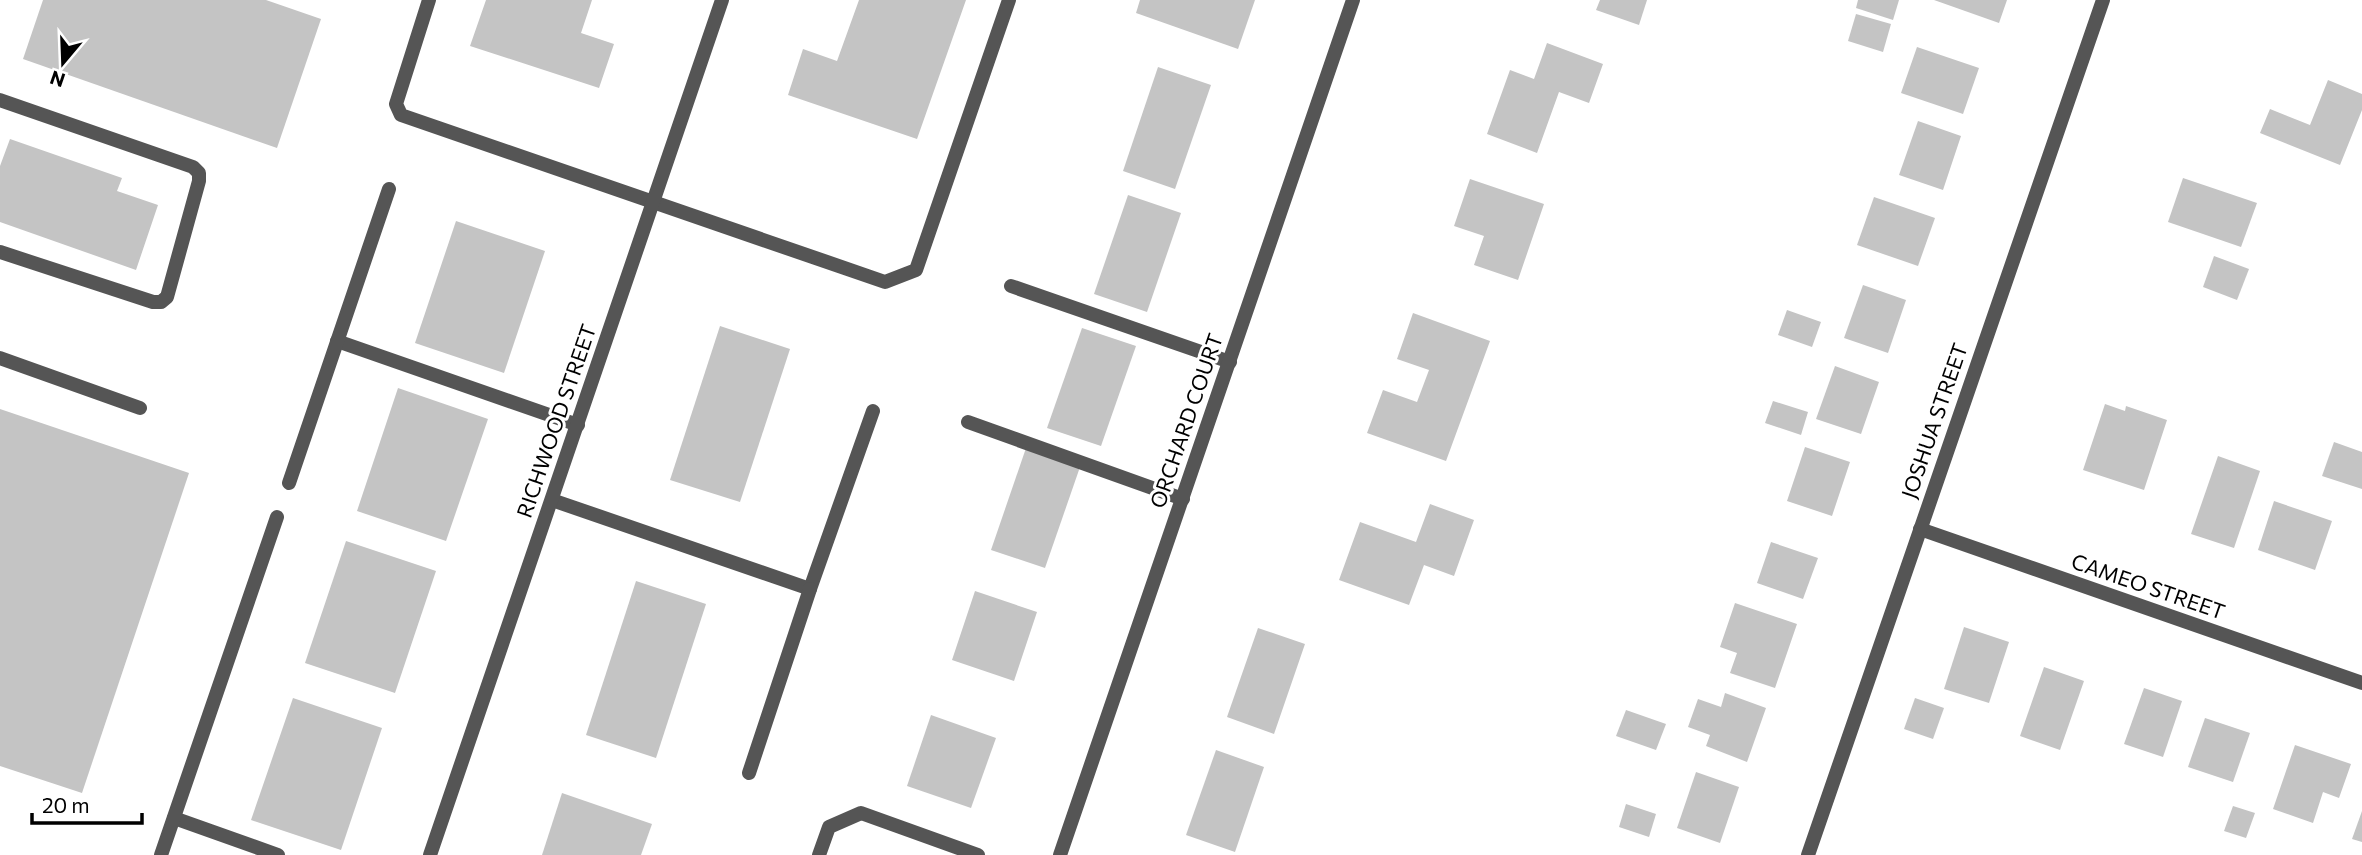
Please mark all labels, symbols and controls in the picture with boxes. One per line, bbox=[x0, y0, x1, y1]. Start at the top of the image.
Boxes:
north arrow bbox=[28, 28, 98, 98]
text: N bbox=[47, 66, 68, 93]
street label: RICHWOOD STREET bbox=[511, 321, 600, 520]
street label: ORCHARD COURT bbox=[1144, 330, 1227, 511]
street label: JOSHUA STREET bbox=[1895, 340, 1972, 501]
street label: CAMEO STREET bbox=[2068, 548, 2228, 624]
scale bar bbox=[32, 782, 142, 826]
text: 20 m bbox=[42, 792, 90, 817]

